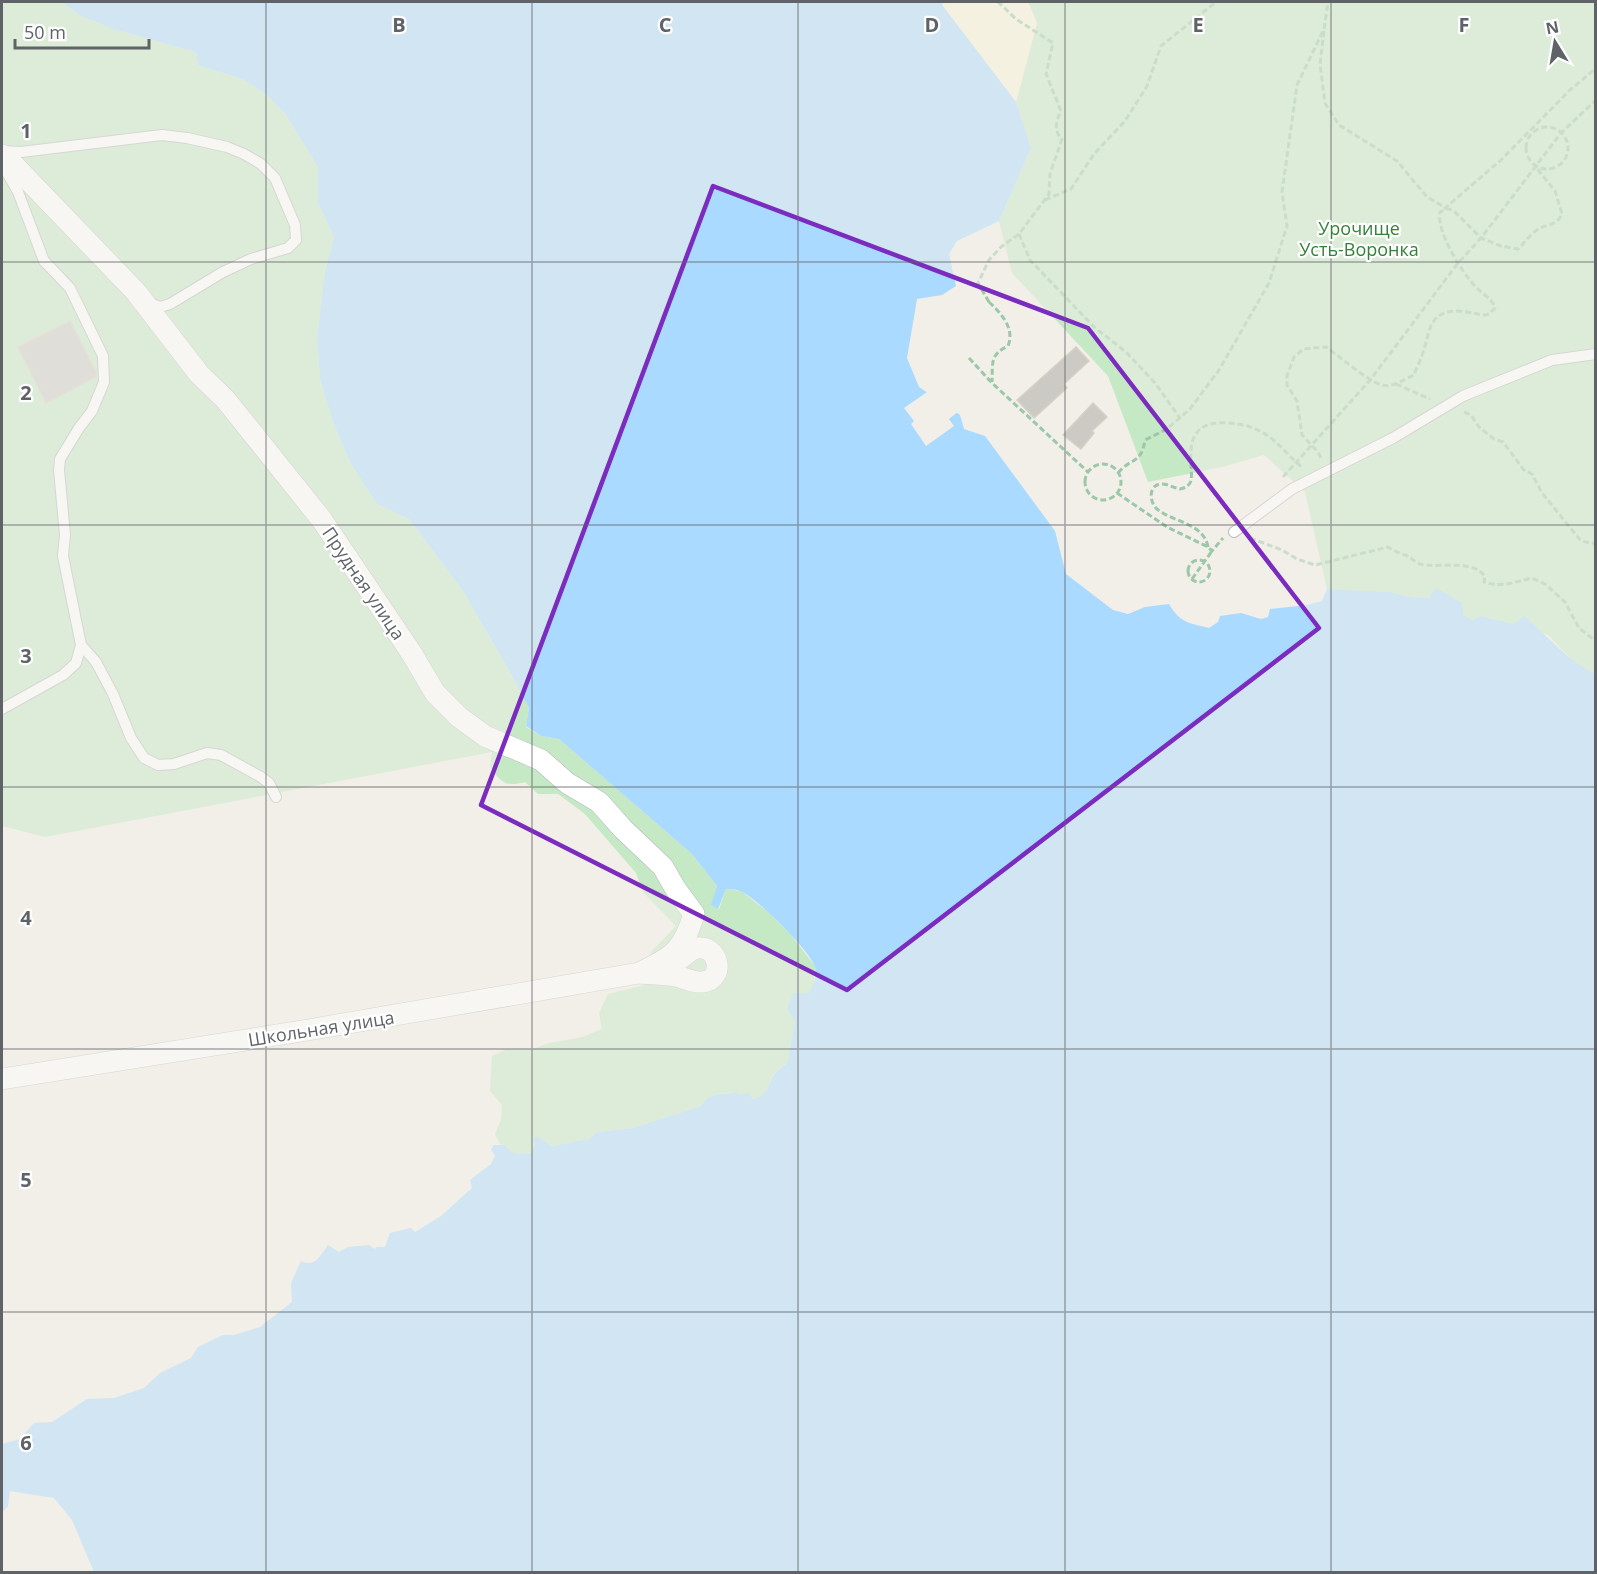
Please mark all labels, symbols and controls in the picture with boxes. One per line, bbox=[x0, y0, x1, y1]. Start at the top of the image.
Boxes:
text: B bbox=[392, 11, 406, 38]
text: C bbox=[659, 11, 672, 38]
text: D bbox=[925, 11, 939, 38]
text: E bbox=[1192, 11, 1204, 38]
text: F bbox=[1459, 11, 1469, 38]
scale bar bbox=[15, 12, 148, 50]
north arrow bbox=[1525, 12, 1585, 72]
text: N bbox=[1544, 15, 1561, 39]
text: 50 m bbox=[24, 20, 66, 44]
text: 1 bbox=[20, 117, 32, 144]
park label: Урочище Усть-Воронка bbox=[1299, 216, 1419, 261]
text: 2 bbox=[20, 379, 32, 406]
street label: Прудная улица bbox=[317, 522, 411, 644]
text: 3 bbox=[20, 642, 32, 669]
text: 4 bbox=[20, 904, 32, 931]
street label: Школьная улица bbox=[246, 1005, 396, 1051]
text: 5 bbox=[20, 1166, 32, 1193]
text: 6 bbox=[20, 1429, 32, 1456]

